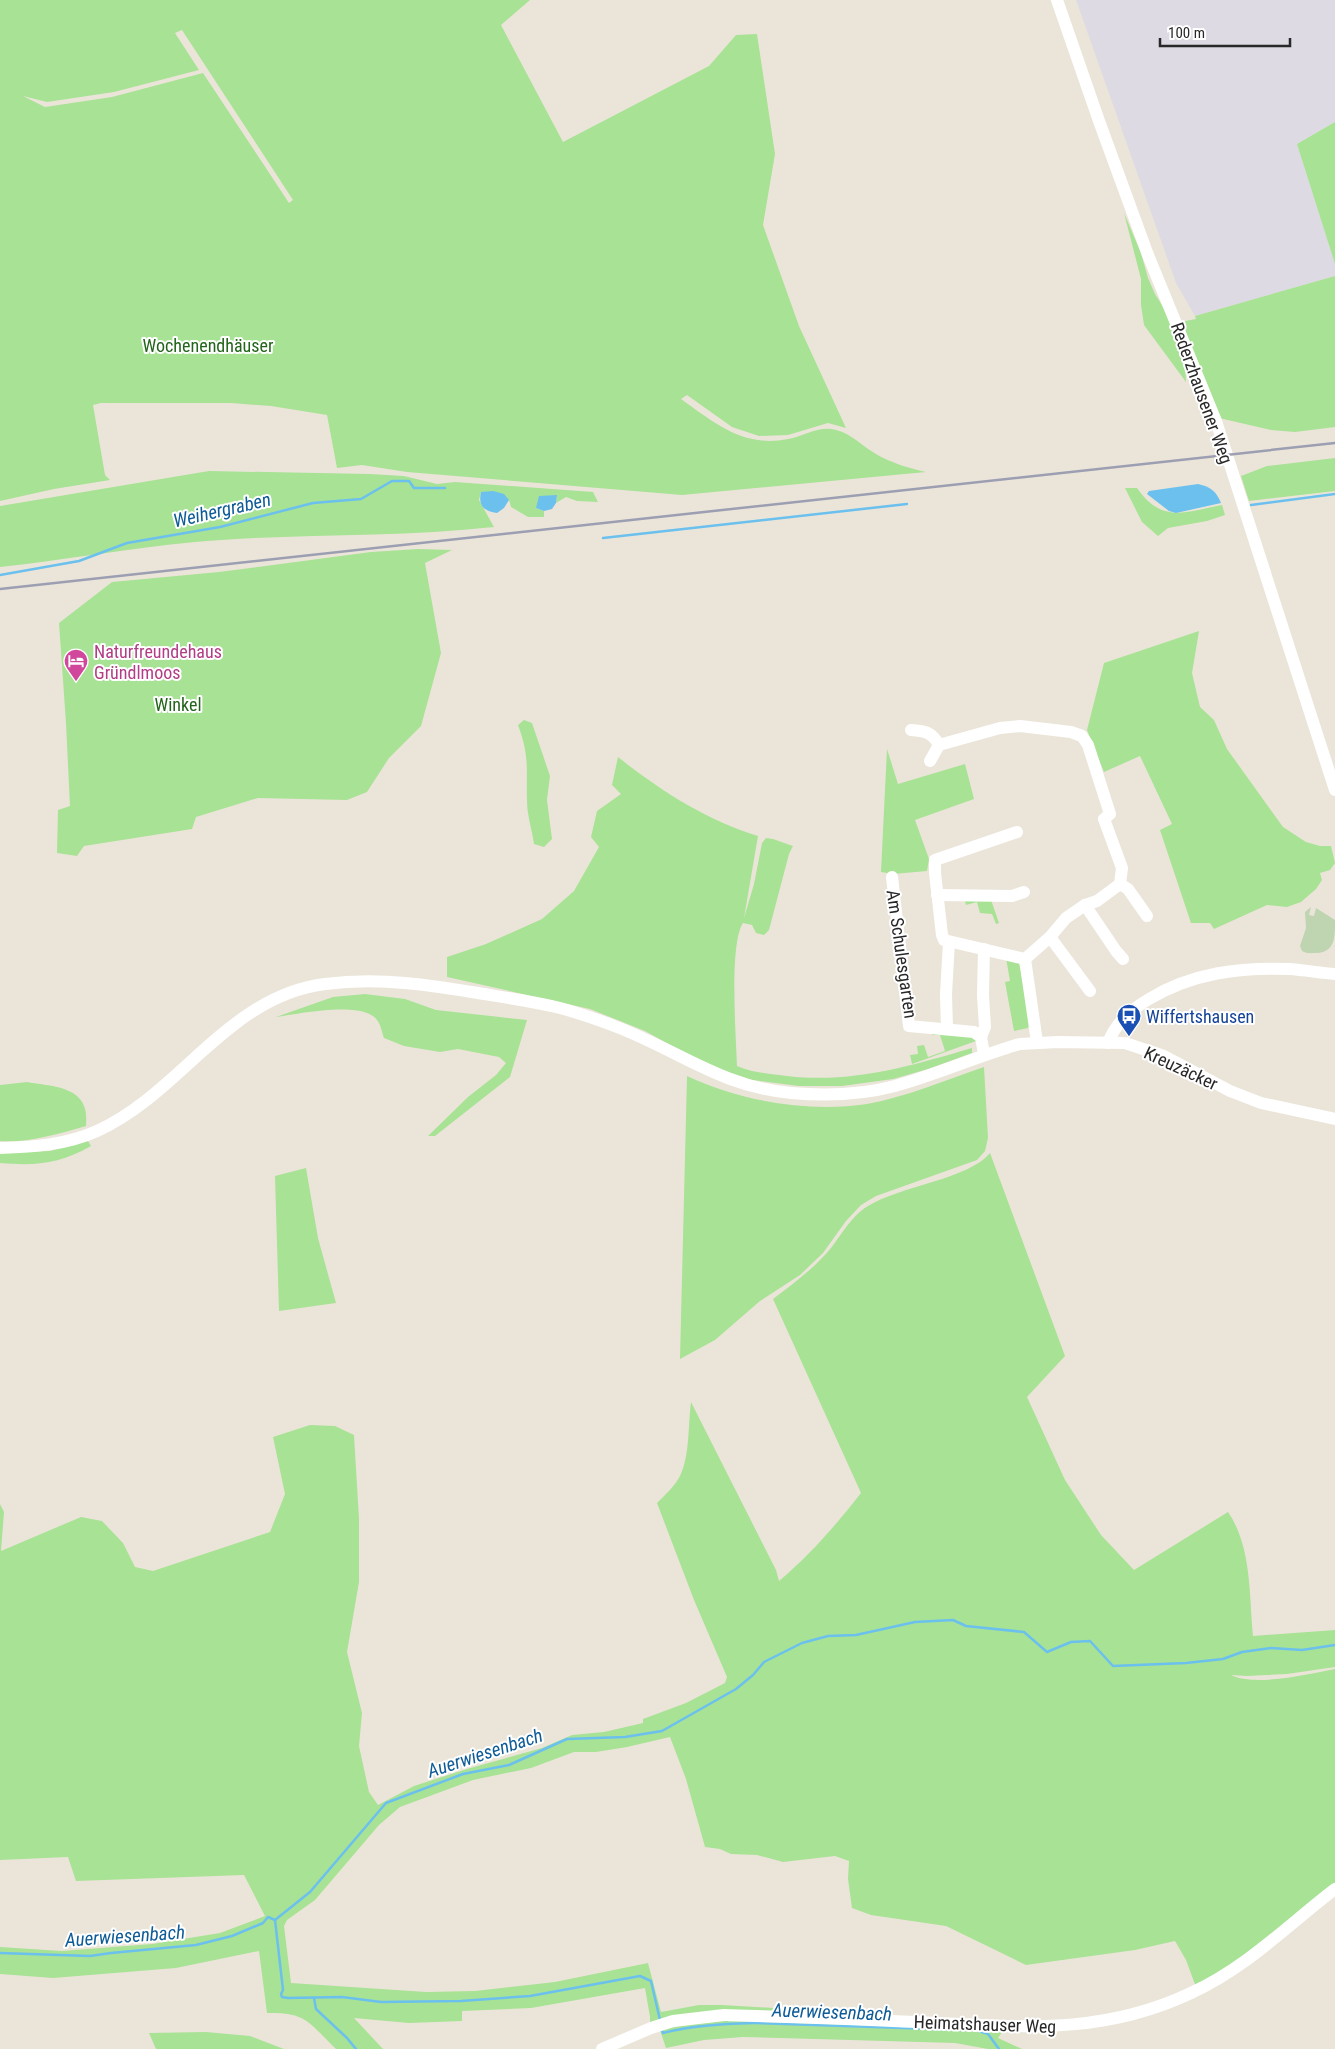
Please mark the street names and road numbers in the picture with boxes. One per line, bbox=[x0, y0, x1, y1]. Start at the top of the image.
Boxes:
street label: Rederzhausener Weg bbox=[1167, 319, 1237, 467]
street label: Am Schulesgarten bbox=[883, 888, 921, 1020]
street label: Kreuzäcker bbox=[1141, 1042, 1222, 1094]
street label: Heimatshauser Weg bbox=[913, 2011, 1057, 2037]

